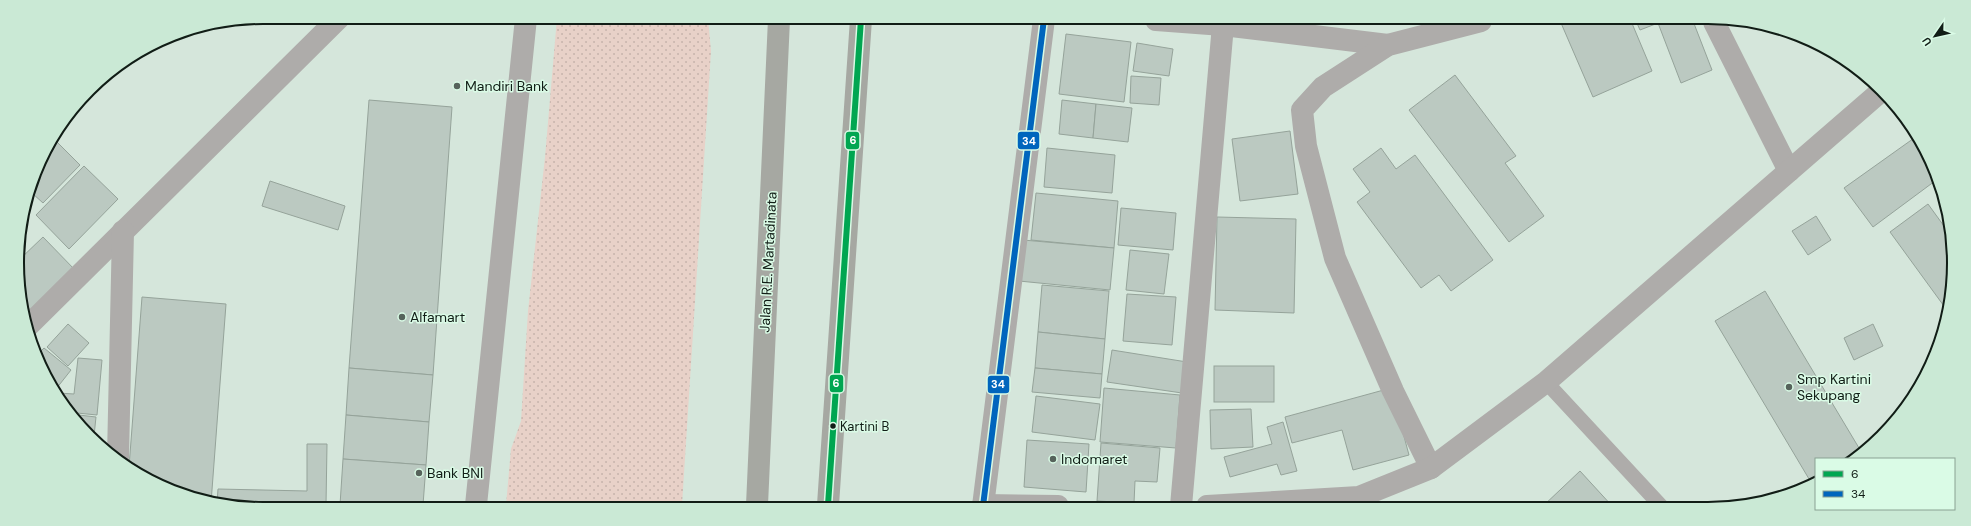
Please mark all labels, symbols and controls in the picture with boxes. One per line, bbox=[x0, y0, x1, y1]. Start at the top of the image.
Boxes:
north arrow bbox=[1915, 16, 1955, 56]
text: U bbox=[1919, 35, 1935, 49]
place label: Mandiri Bank bbox=[465, 77, 548, 95]
marker: Mandiri Bank bbox=[452, 81, 462, 91]
line badge: 6 bbox=[845, 131, 860, 150]
line badge: 34 bbox=[1017, 131, 1040, 150]
text: 6 bbox=[850, 133, 857, 147]
text: 34 bbox=[1022, 134, 1036, 148]
street label: Jalan R.E. Martadinata bbox=[755, 191, 781, 333]
place label: Alfamart bbox=[410, 308, 465, 326]
marker: Alfamart bbox=[397, 312, 407, 322]
place label: Smp Kartini Sekupang bbox=[1797, 370, 1871, 404]
line badge: 6 bbox=[829, 374, 844, 393]
line badge: 34 bbox=[987, 375, 1010, 394]
text: 6 bbox=[833, 376, 840, 390]
text: 34 bbox=[991, 377, 1005, 391]
marker: Smp Kartini Sekupang bbox=[1784, 382, 1794, 392]
place label: Kartini B bbox=[840, 418, 889, 435]
marker: Kartini B bbox=[828, 421, 838, 431]
place label: Indomaret bbox=[1061, 450, 1128, 468]
marker: Indomaret bbox=[1048, 454, 1058, 464]
legend bbox=[1815, 458, 1955, 510]
place label: Bank BNI bbox=[427, 464, 483, 482]
text: 6 bbox=[1851, 466, 1859, 482]
marker: Bank BNI bbox=[414, 468, 424, 478]
text: 34 bbox=[1851, 486, 1865, 502]

